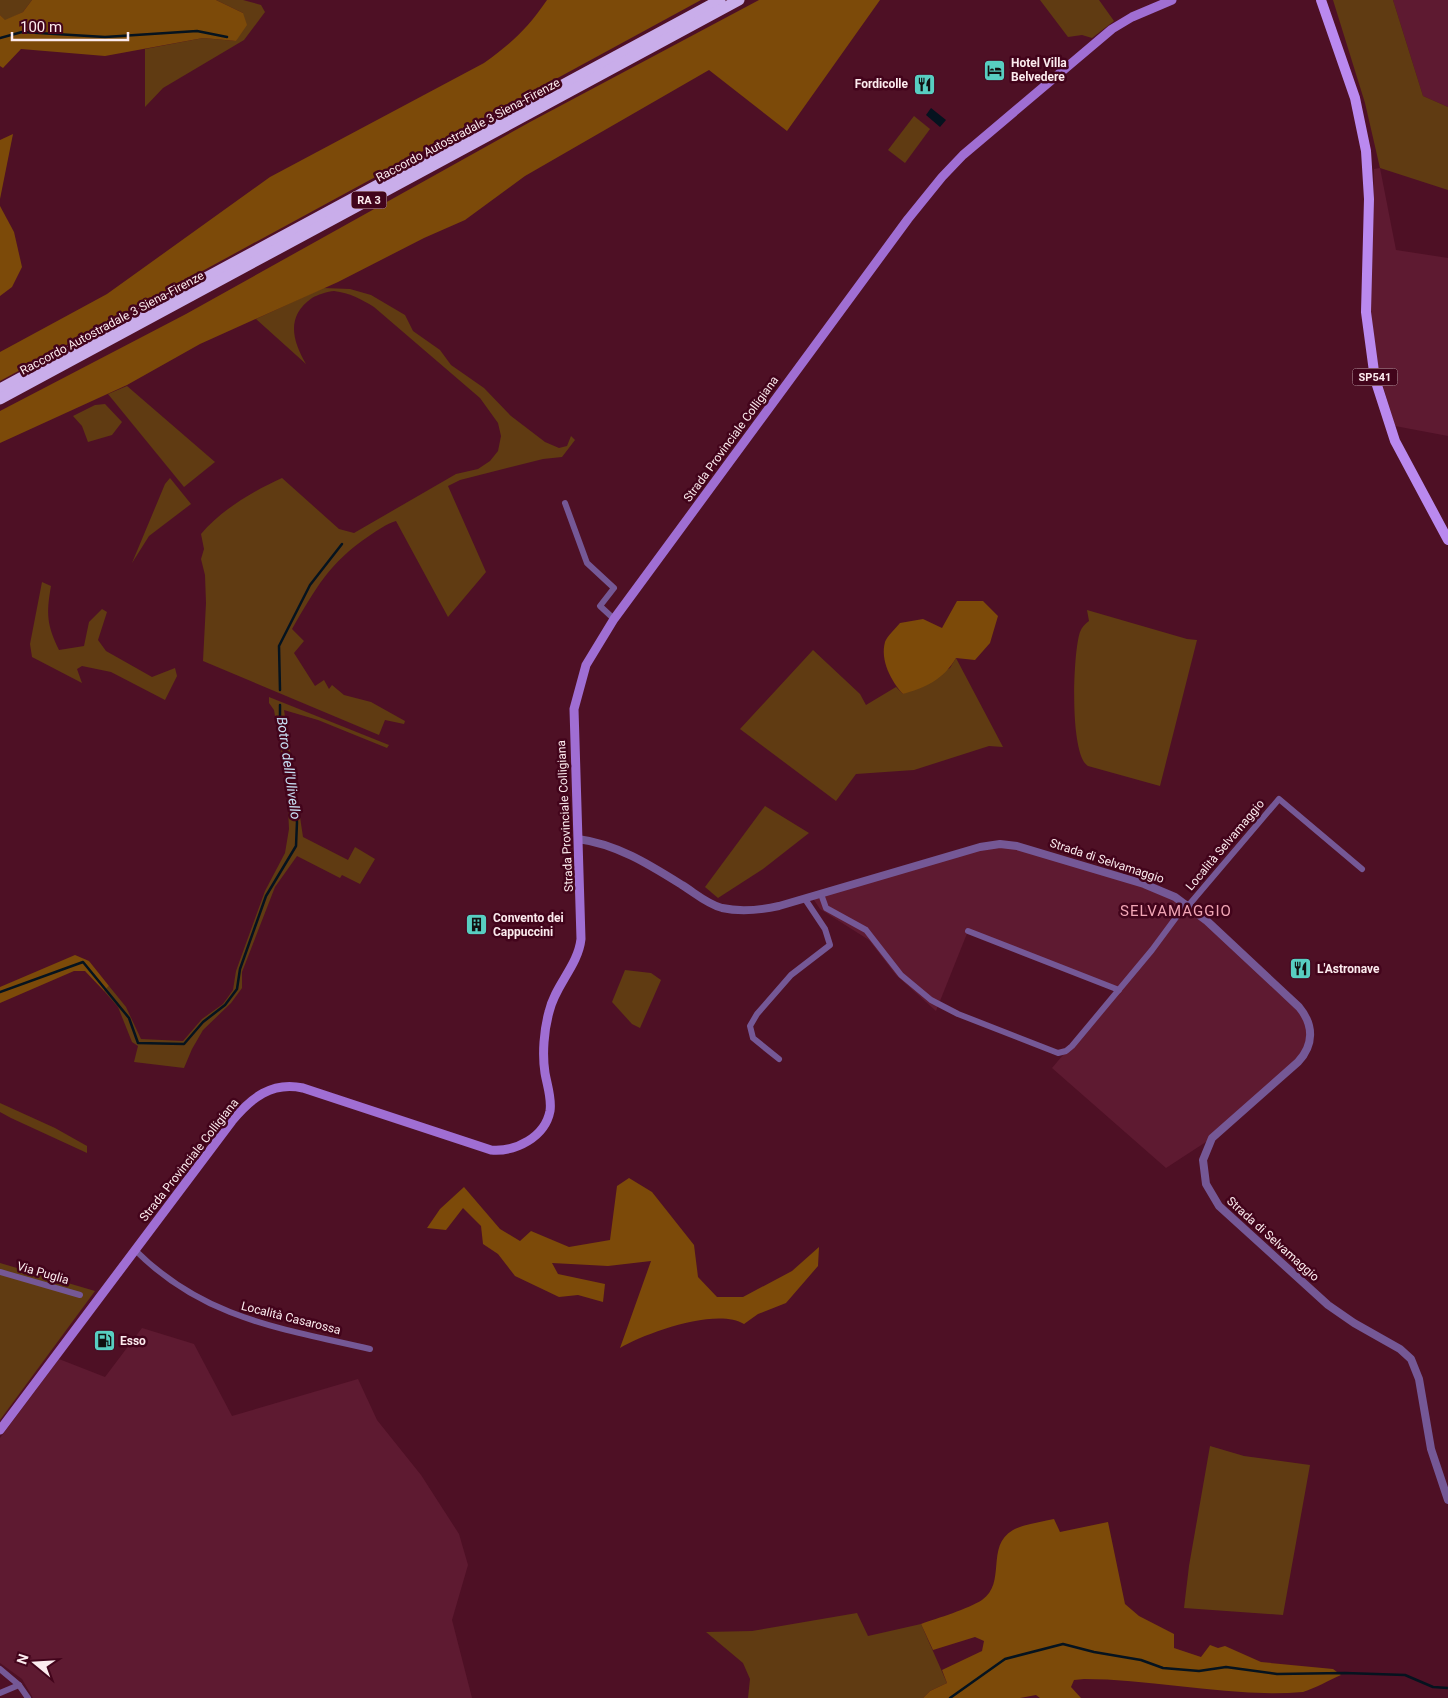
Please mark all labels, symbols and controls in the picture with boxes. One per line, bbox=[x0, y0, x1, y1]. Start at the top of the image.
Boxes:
scale bar bbox=[12, 10, 129, 42]
text: 100 m bbox=[20, 18, 62, 36]
place label: Hotel Villa Belvedere bbox=[1011, 56, 1067, 84]
hotel icon: Hotel Villa Belvedere bbox=[983, 58, 1007, 82]
restaurant icon: Fordicolle bbox=[912, 72, 936, 96]
street label: Raccordo Autostradale 3 Siena-Firenze bbox=[374, 75, 562, 185]
place label: Fordicolle bbox=[855, 77, 909, 91]
road number: RA 3 bbox=[352, 192, 386, 208]
street label: Raccordo Autostradale 3 Siena-Firenze bbox=[18, 268, 206, 378]
road number: SP541 bbox=[1352, 368, 1398, 386]
street label: Strada Provinciale Colligiana bbox=[681, 373, 781, 505]
water label: Botro dell'Ulivello bbox=[274, 716, 304, 821]
street label: Strada Provinciale Colligiana bbox=[554, 740, 576, 892]
street label: Località Selvamaggio bbox=[1183, 797, 1267, 893]
street label: Strada di Selvamaggio bbox=[1048, 836, 1166, 886]
district label: SELVAMAGGIO bbox=[1120, 902, 1232, 920]
place label: Convento dei Cappuccini bbox=[493, 911, 564, 939]
building icon: Convento dei Cappuccini bbox=[465, 913, 489, 937]
restaurant icon: L'Astronave bbox=[1289, 957, 1313, 981]
place label: L'Astronave bbox=[1317, 962, 1380, 976]
street label: Strada Provinciale Colligiana bbox=[137, 1096, 241, 1224]
street label: Strada di Selvamaggio bbox=[1224, 1194, 1322, 1284]
street label: Via Puglia bbox=[15, 1259, 71, 1287]
street label: Località Casarossa bbox=[240, 1299, 342, 1337]
fuel station icon: Esso bbox=[92, 1329, 116, 1353]
place label: Esso bbox=[120, 1334, 146, 1348]
north arrow bbox=[10, 1638, 60, 1688]
text: N bbox=[13, 1652, 32, 1666]

